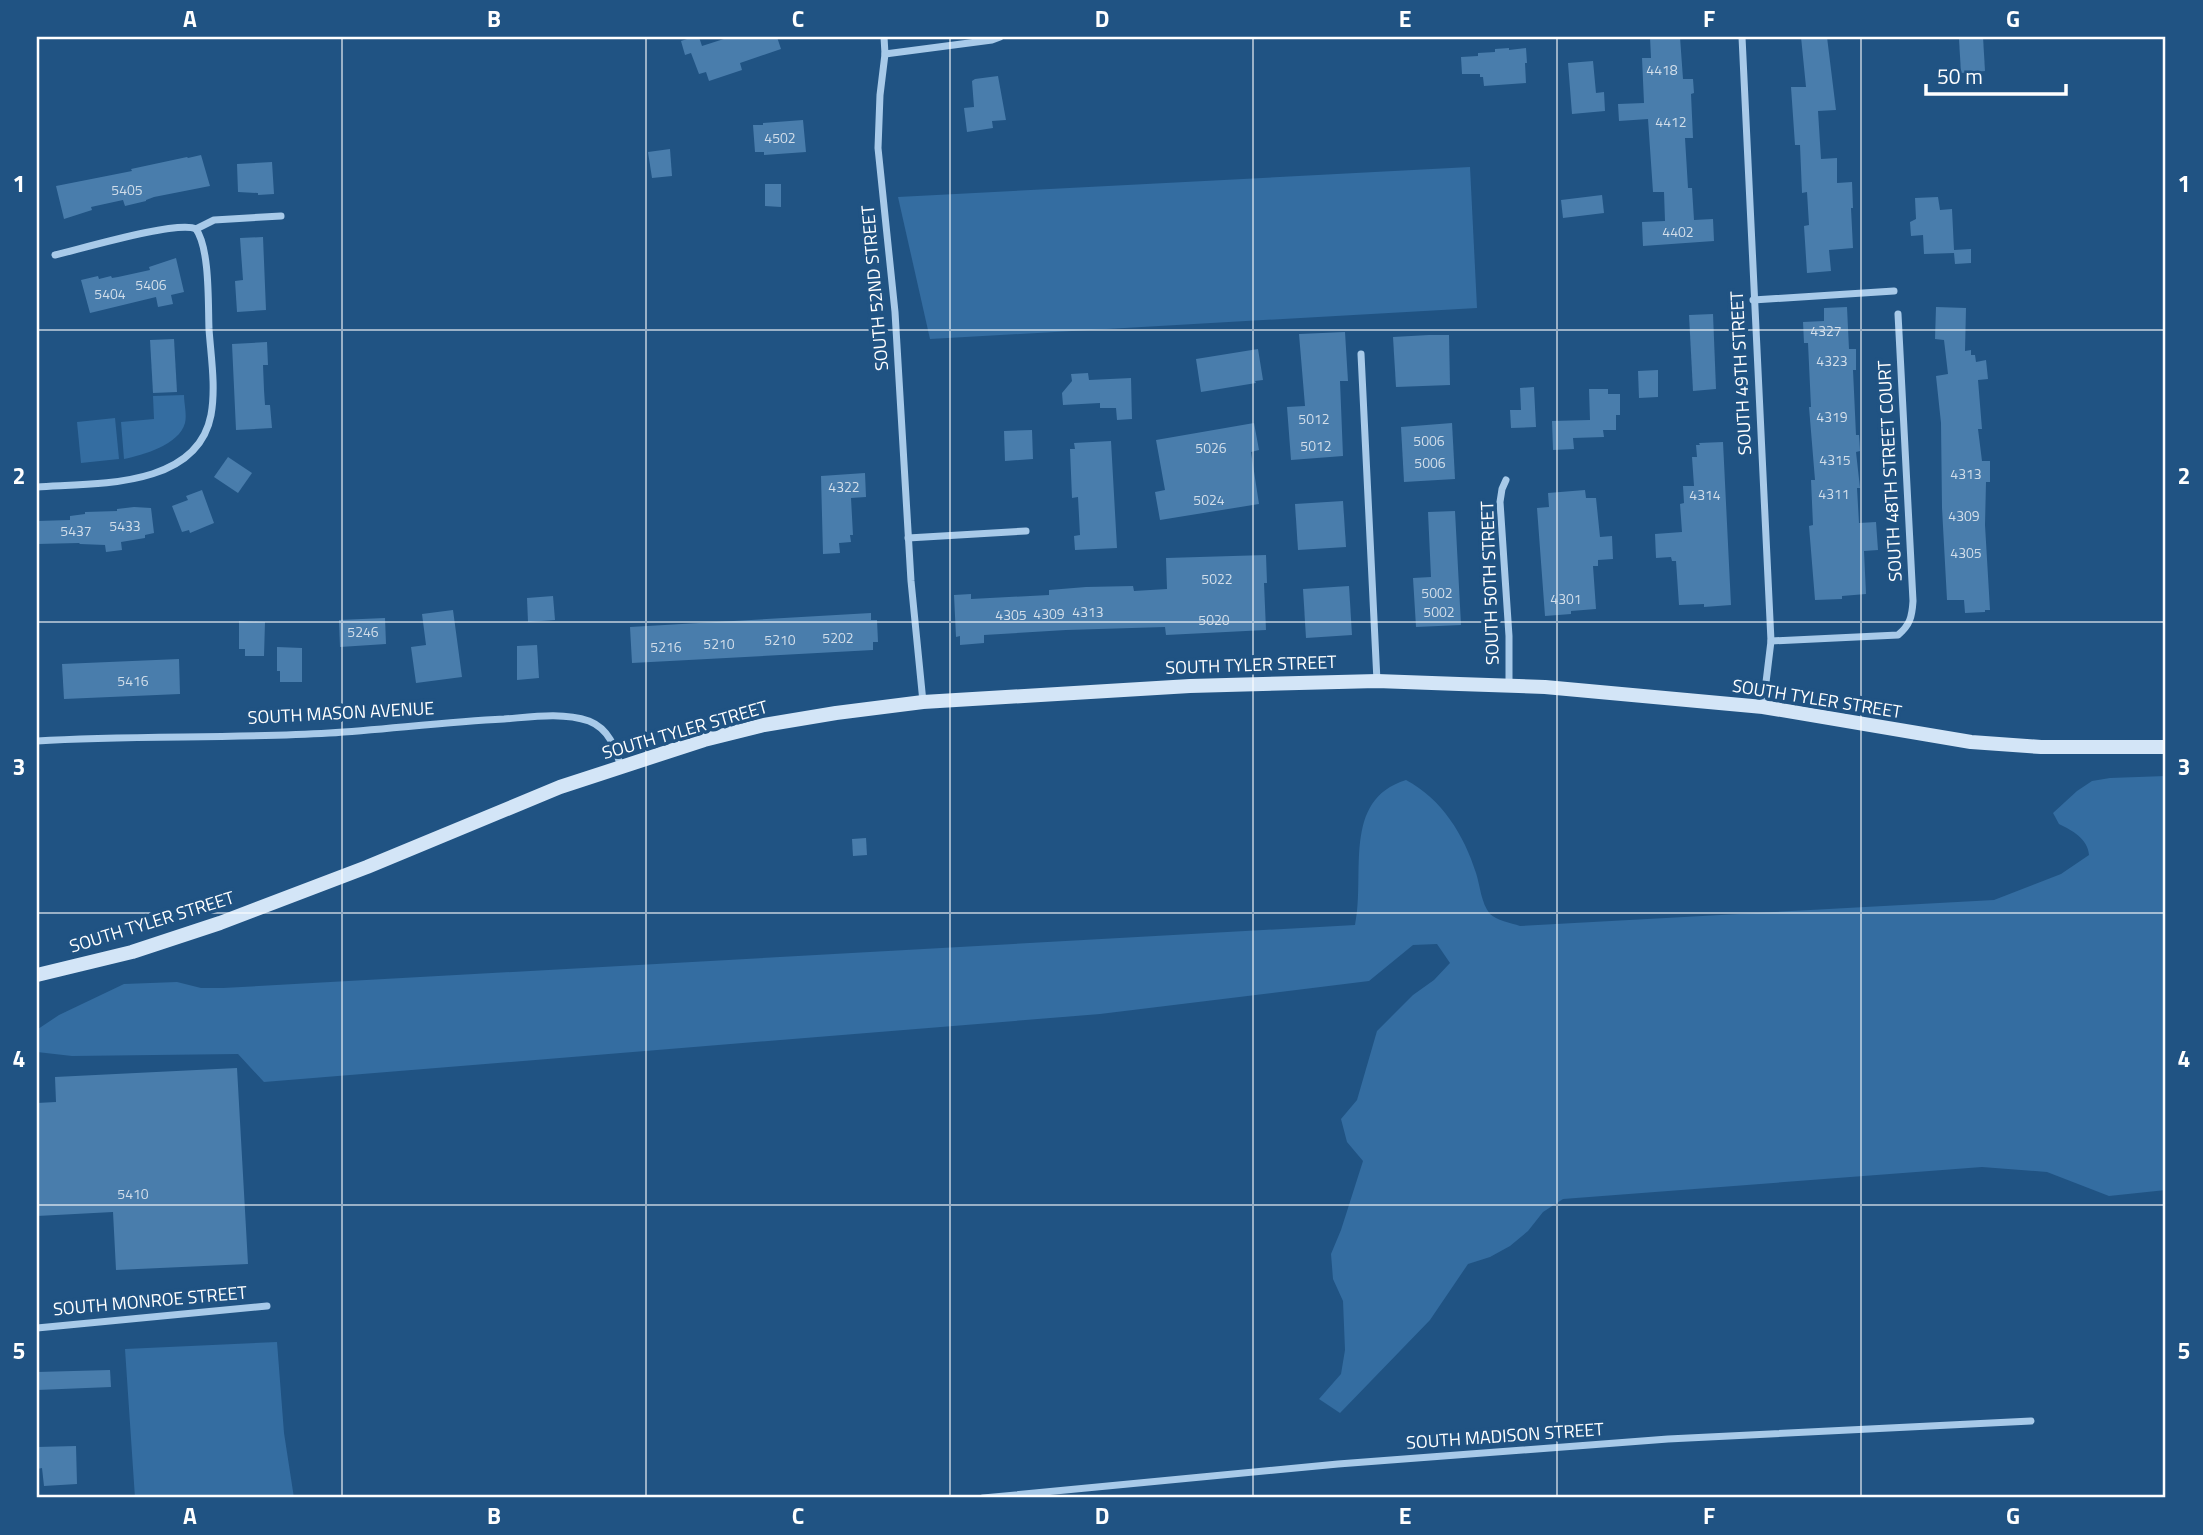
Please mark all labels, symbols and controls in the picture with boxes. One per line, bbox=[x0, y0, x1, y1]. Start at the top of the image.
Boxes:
text: A bbox=[183, 1, 197, 36]
text: B bbox=[487, 1, 501, 36]
text: C bbox=[792, 1, 804, 36]
text: D bbox=[1095, 1, 1109, 36]
text: E bbox=[1399, 1, 1411, 36]
text: F bbox=[1703, 1, 1715, 36]
text: G bbox=[2006, 1, 2020, 36]
scale bar bbox=[1926, 52, 2066, 96]
house number: 4418 bbox=[1646, 59, 1678, 80]
text: 50 m bbox=[1937, 60, 1983, 92]
house number: 4412 bbox=[1655, 111, 1687, 132]
house number: 4502 bbox=[764, 127, 796, 148]
text: 1 bbox=[13, 166, 25, 201]
text: 1 bbox=[2178, 166, 2190, 201]
house number: 5405 bbox=[111, 179, 143, 200]
street label: SOUTH 52ND STREET bbox=[854, 203, 895, 372]
house number: 4402 bbox=[1662, 221, 1694, 242]
house number: 5406 bbox=[135, 274, 167, 295]
house number: 5404 bbox=[94, 283, 126, 304]
street label: SOUTH 49TH STREET bbox=[1723, 290, 1758, 456]
house number: 4327 bbox=[1810, 320, 1842, 341]
house number: 4323 bbox=[1816, 350, 1848, 371]
street label: SOUTH 48TH STREET COURT bbox=[1870, 359, 1909, 582]
house number: 4319 bbox=[1816, 406, 1848, 427]
house number: 5012 bbox=[1298, 408, 1330, 429]
house number: 5006 bbox=[1413, 430, 1445, 451]
house number: 5012 bbox=[1300, 435, 1332, 456]
house number: 5026 bbox=[1195, 437, 1227, 458]
house number: 4315 bbox=[1819, 449, 1851, 470]
house number: 5006 bbox=[1414, 452, 1446, 473]
text: 2 bbox=[13, 458, 25, 493]
text: 2 bbox=[2178, 458, 2190, 493]
house number: 4313 bbox=[1950, 463, 1982, 484]
house number: 4322 bbox=[828, 476, 860, 497]
house number: 4311 bbox=[1818, 483, 1850, 504]
house number: 4314 bbox=[1689, 484, 1721, 505]
house number: 5024 bbox=[1193, 489, 1225, 510]
street label: SOUTH 50TH STREET bbox=[1473, 500, 1506, 666]
house number: 4309 bbox=[1948, 505, 1980, 526]
house number: 5433 bbox=[109, 515, 141, 536]
house number: 5437 bbox=[60, 520, 92, 541]
house number: 4305 bbox=[1950, 542, 1982, 563]
house number: 5022 bbox=[1201, 568, 1233, 589]
house number: 5002 bbox=[1421, 582, 1453, 603]
house number: 4301 bbox=[1550, 588, 1582, 609]
house number: 4313 bbox=[1072, 601, 1104, 622]
house number: 5002 bbox=[1423, 601, 1455, 622]
house number: 4309 bbox=[1033, 603, 1065, 624]
house number: 4305 bbox=[995, 604, 1027, 625]
house number: 5020 bbox=[1198, 609, 1230, 630]
house number: 5246 bbox=[347, 621, 379, 642]
house number: 5202 bbox=[822, 627, 854, 648]
house number: 5210 bbox=[764, 629, 796, 650]
house number: 5210 bbox=[703, 633, 735, 654]
house number: 5216 bbox=[650, 636, 682, 657]
street label: SOUTH TYLER STREET bbox=[1165, 648, 1338, 681]
house number: 5416 bbox=[117, 670, 149, 691]
street label: SOUTH TYLER STREET bbox=[1730, 672, 1904, 725]
street label: SOUTH TYLER STREET bbox=[599, 693, 771, 766]
street label: SOUTH MASON AVENUE bbox=[247, 694, 435, 731]
text: 3 bbox=[13, 749, 25, 784]
text: 3 bbox=[2178, 749, 2190, 784]
street label: SOUTH TYLER STREET bbox=[66, 883, 238, 959]
text: 4 bbox=[13, 1041, 25, 1076]
text: 4 bbox=[2178, 1041, 2190, 1076]
house number: 5410 bbox=[117, 1183, 149, 1204]
street label: SOUTH MONROE STREET bbox=[52, 1279, 249, 1322]
text: 5 bbox=[13, 1333, 25, 1368]
text: 5 bbox=[2178, 1333, 2190, 1368]
street label: SOUTH MADISON STREET bbox=[1405, 1415, 1605, 1456]
text: A bbox=[183, 1498, 197, 1533]
text: B bbox=[487, 1498, 501, 1533]
text: C bbox=[792, 1498, 804, 1533]
text: D bbox=[1095, 1498, 1109, 1533]
text: E bbox=[1399, 1498, 1411, 1533]
text: F bbox=[1703, 1498, 1715, 1533]
text: G bbox=[2006, 1498, 2020, 1533]

